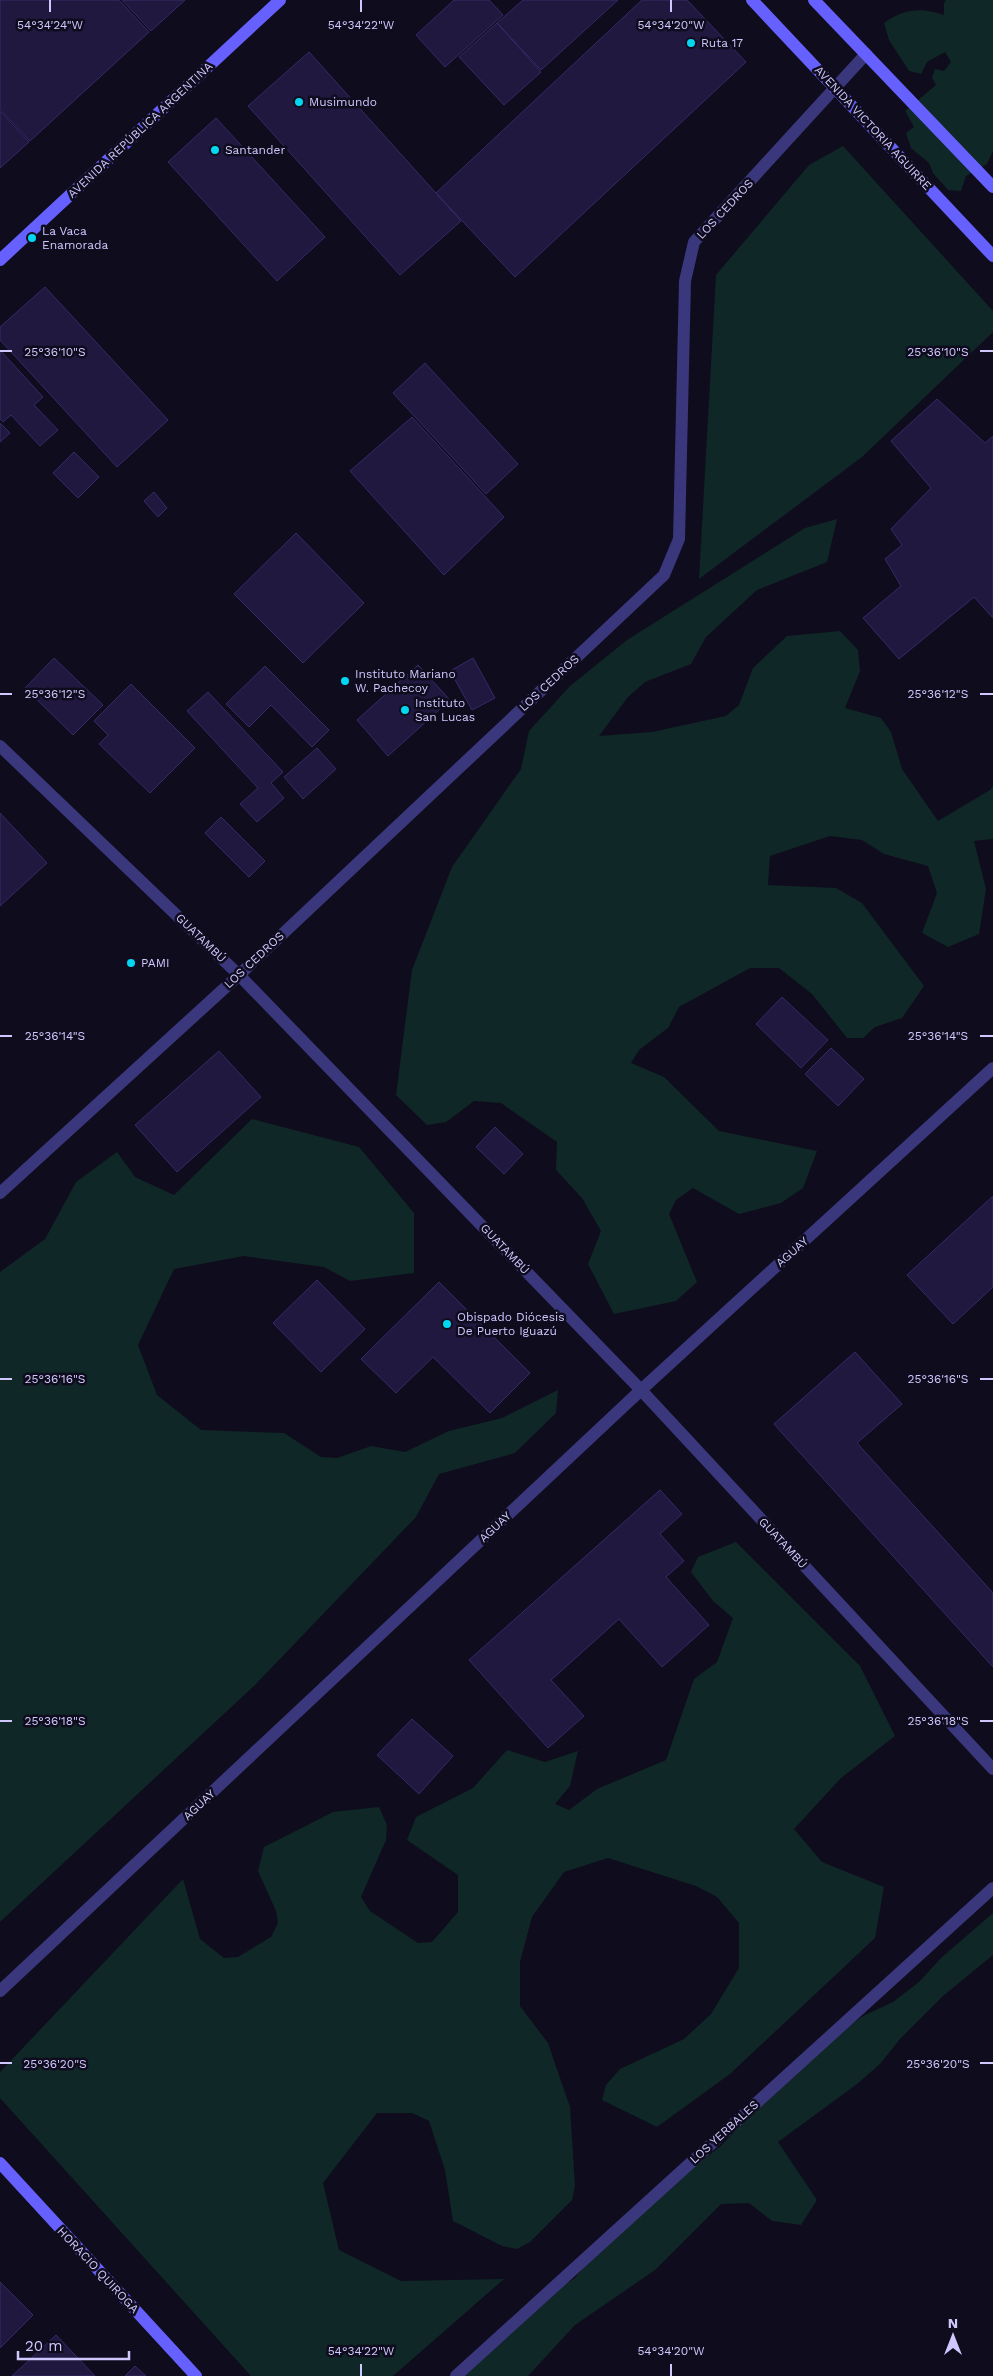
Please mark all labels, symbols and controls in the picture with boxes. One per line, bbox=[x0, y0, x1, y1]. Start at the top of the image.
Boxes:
text: 54°34'24"W bbox=[17, 18, 84, 32]
text: 54°34'22"W bbox=[328, 18, 395, 32]
text: 54°34'20"W bbox=[637, 18, 705, 32]
place label: Ruta 17 bbox=[701, 36, 743, 50]
marker: Ruta 17 bbox=[685, 37, 697, 49]
street label: AVENIDA REPÚBLICA ARGENTINA bbox=[65, 59, 215, 201]
street label: AVENIDA VICTORIA AGUIRRE bbox=[812, 63, 934, 193]
place label: Musimundo bbox=[309, 95, 377, 109]
marker: Musimundo bbox=[293, 96, 305, 108]
place label: Santander bbox=[225, 143, 285, 157]
marker: Santander bbox=[209, 144, 221, 156]
street label: LOS CEDROS bbox=[694, 176, 756, 242]
place label: La Vaca Enamorada bbox=[42, 224, 109, 252]
marker: La Vaca Enamorada bbox=[26, 232, 38, 244]
text: 25°36'10"S bbox=[24, 345, 86, 359]
text: 25°36'10"S bbox=[907, 345, 969, 359]
street label: LOS CEDROS bbox=[516, 652, 582, 714]
place label: Instituto Mariano W. Pachecoy bbox=[355, 667, 456, 695]
marker: Instituto Mariano W. Pachecoy bbox=[339, 675, 351, 687]
text: 25°36'12"S bbox=[25, 687, 85, 701]
text: 25°36'12"S bbox=[908, 687, 968, 701]
place label: Instituto San Lucas bbox=[415, 696, 475, 724]
marker: Instituto San Lucas bbox=[399, 704, 411, 716]
street label: GUATAMBÚ bbox=[173, 911, 229, 965]
street label: LOS CEDROS bbox=[221, 929, 287, 991]
place label: PAMI bbox=[141, 956, 169, 970]
marker: PAMI bbox=[125, 957, 137, 969]
text: 25°36'14"S bbox=[25, 1029, 85, 1043]
text: 25°36'14"S bbox=[908, 1029, 968, 1043]
street label: GUATAMBÚ bbox=[478, 1221, 532, 1277]
street label: AGUAY bbox=[773, 1234, 811, 1270]
place label: Obispado Diócesis De Puerto Iguazú bbox=[457, 1310, 565, 1338]
marker: Obispado Diócesis De Puerto Iguazú bbox=[441, 1318, 453, 1330]
text: 25°36'16"S bbox=[24, 1372, 86, 1386]
text: 25°36'16"S bbox=[907, 1372, 969, 1386]
street label: AGUAY bbox=[476, 1509, 514, 1545]
street label: GUATAMBÚ bbox=[756, 1515, 810, 1571]
text: 25°36'18"S bbox=[24, 1714, 86, 1728]
text: 25°36'18"S bbox=[907, 1714, 969, 1728]
street label: AGUAY bbox=[180, 1787, 218, 1823]
text: 25°36'20"S bbox=[23, 2057, 87, 2071]
text: 25°36'20"S bbox=[906, 2057, 970, 2071]
street label: LOS YERBALES bbox=[687, 2097, 761, 2167]
street label: HORACIO QUIROGA bbox=[54, 2224, 142, 2316]
north arrow bbox=[928, 2311, 978, 2361]
text: N bbox=[948, 2315, 958, 2331]
scale bar bbox=[18, 2328, 129, 2360]
text: 20 m bbox=[25, 2337, 63, 2355]
text: 54°34'22"W bbox=[328, 2344, 395, 2358]
text: 54°34'20"W bbox=[637, 2344, 705, 2358]

